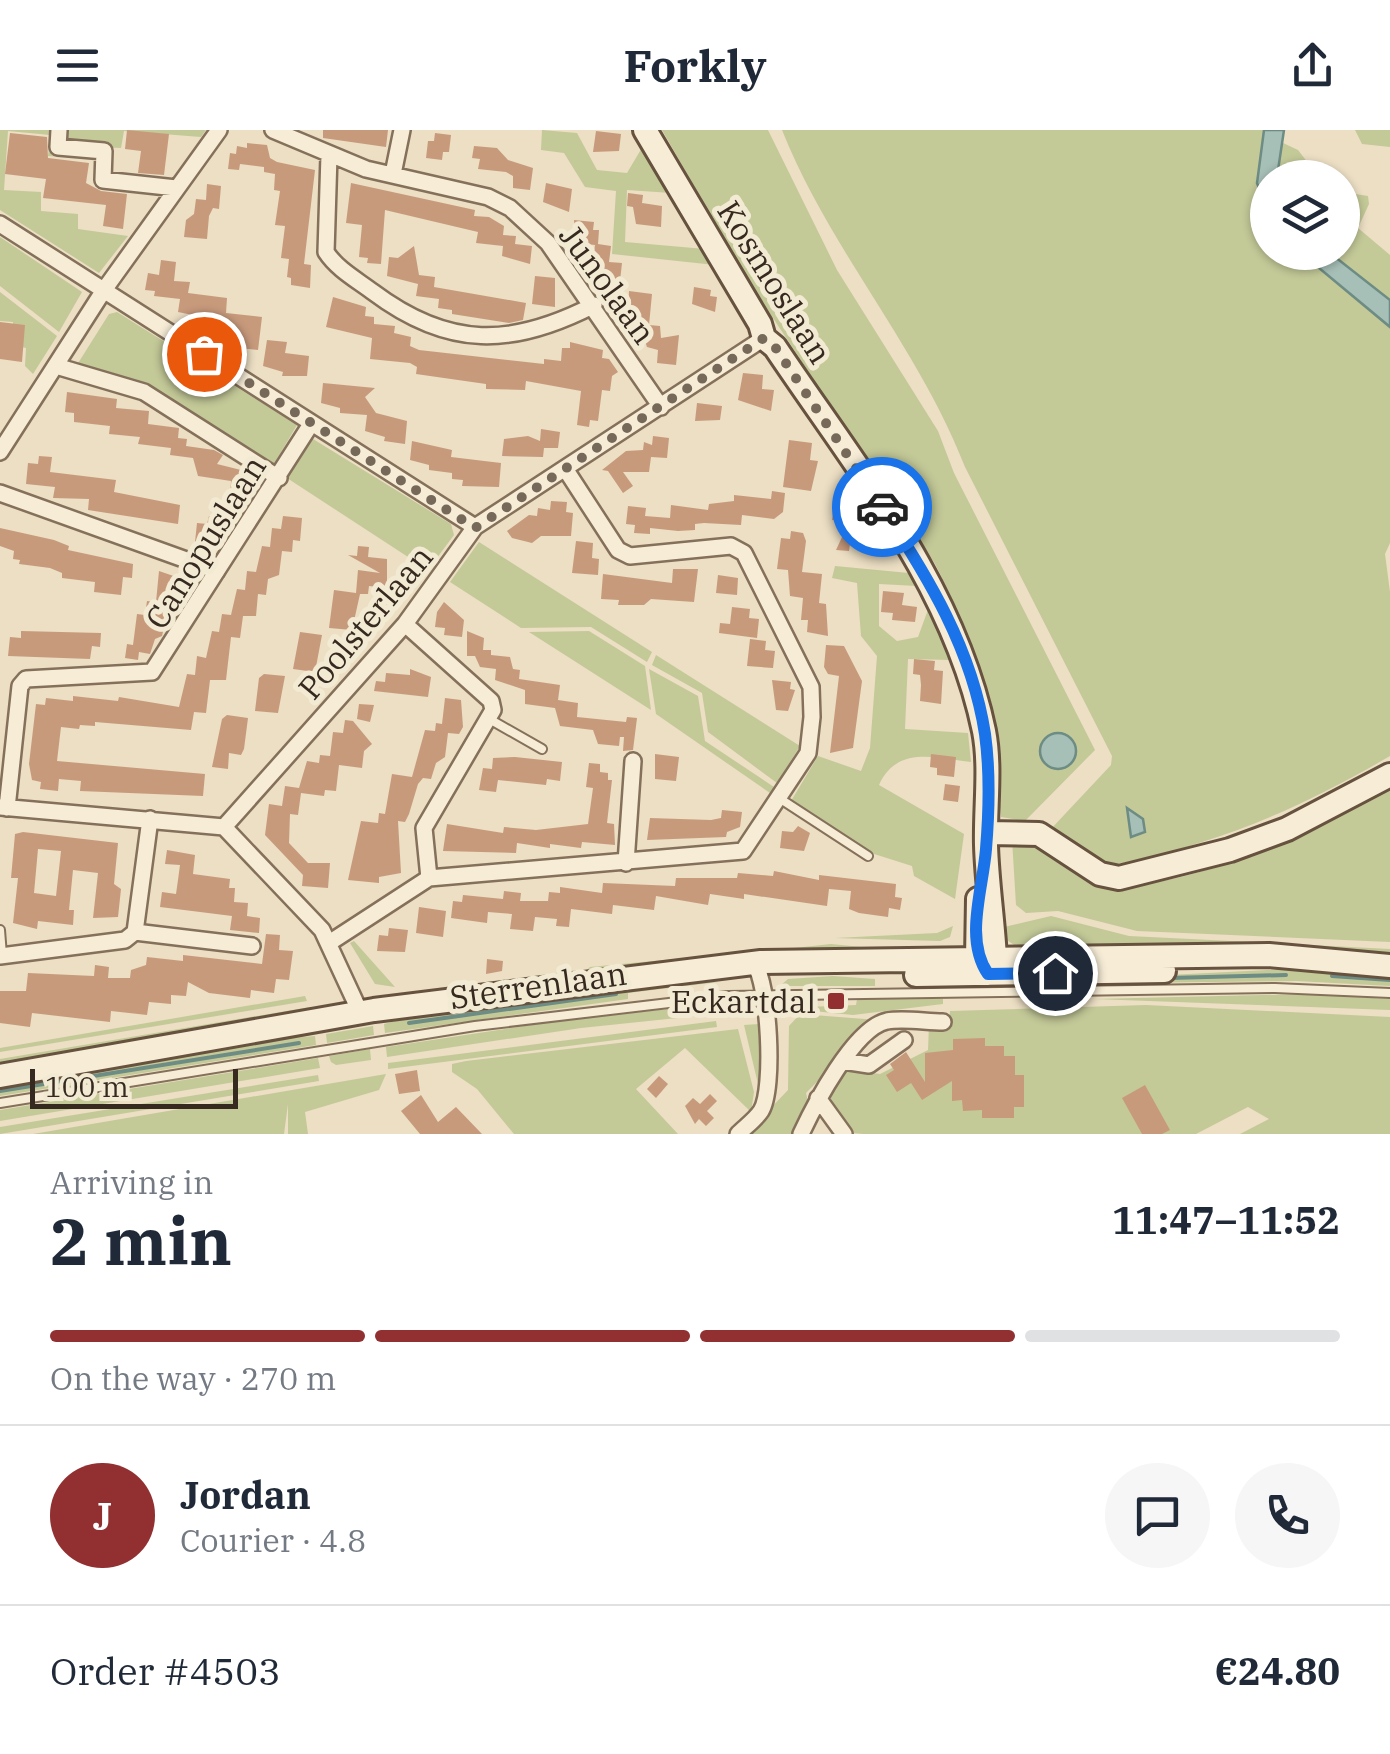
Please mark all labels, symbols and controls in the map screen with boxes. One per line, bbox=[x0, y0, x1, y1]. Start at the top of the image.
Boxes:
text: Forkly bbox=[623, 36, 767, 94]
icon: menu bbox=[50, 38, 105, 93]
icon: share bbox=[1285, 38, 1340, 93]
map controls bbox=[1250, 160, 1360, 270]
button: layers bbox=[1250, 160, 1360, 270]
street label: Kosmoslaan bbox=[708, 193, 842, 371]
street label: Junolaan bbox=[551, 216, 665, 352]
pin bbox=[162, 312, 247, 397]
icon: bag bbox=[177, 327, 232, 382]
street label: Canopuslaan bbox=[135, 448, 275, 636]
courier bbox=[832, 457, 932, 557]
icon: car bbox=[855, 480, 910, 535]
street label: Poolsterlaan bbox=[288, 536, 442, 708]
pin bbox=[1013, 931, 1098, 1016]
icon: home bbox=[1028, 946, 1083, 1001]
street label: Sterrenlaan bbox=[447, 952, 629, 1018]
place label: Eckartdal bbox=[671, 980, 816, 1022]
marker: Eckartdal bbox=[825, 990, 847, 1012]
scale bar bbox=[30, 1064, 238, 1108]
text: 100 m bbox=[45, 1068, 129, 1105]
text: Arriving in bbox=[50, 1161, 213, 1203]
text: 11:47–11:52 bbox=[1112, 1195, 1340, 1244]
text: 2 min bbox=[50, 1198, 232, 1283]
text: On the way · 270 m bbox=[50, 1357, 336, 1399]
button: chat bbox=[1105, 1463, 1210, 1568]
button: phone bbox=[1235, 1463, 1340, 1568]
text: Jordan bbox=[180, 1470, 311, 1519]
text: J bbox=[93, 1491, 112, 1540]
text: Courier · 4.8 bbox=[180, 1519, 366, 1561]
text: Order #4503 bbox=[50, 1646, 281, 1695]
text: €24.80 bbox=[1214, 1646, 1340, 1695]

